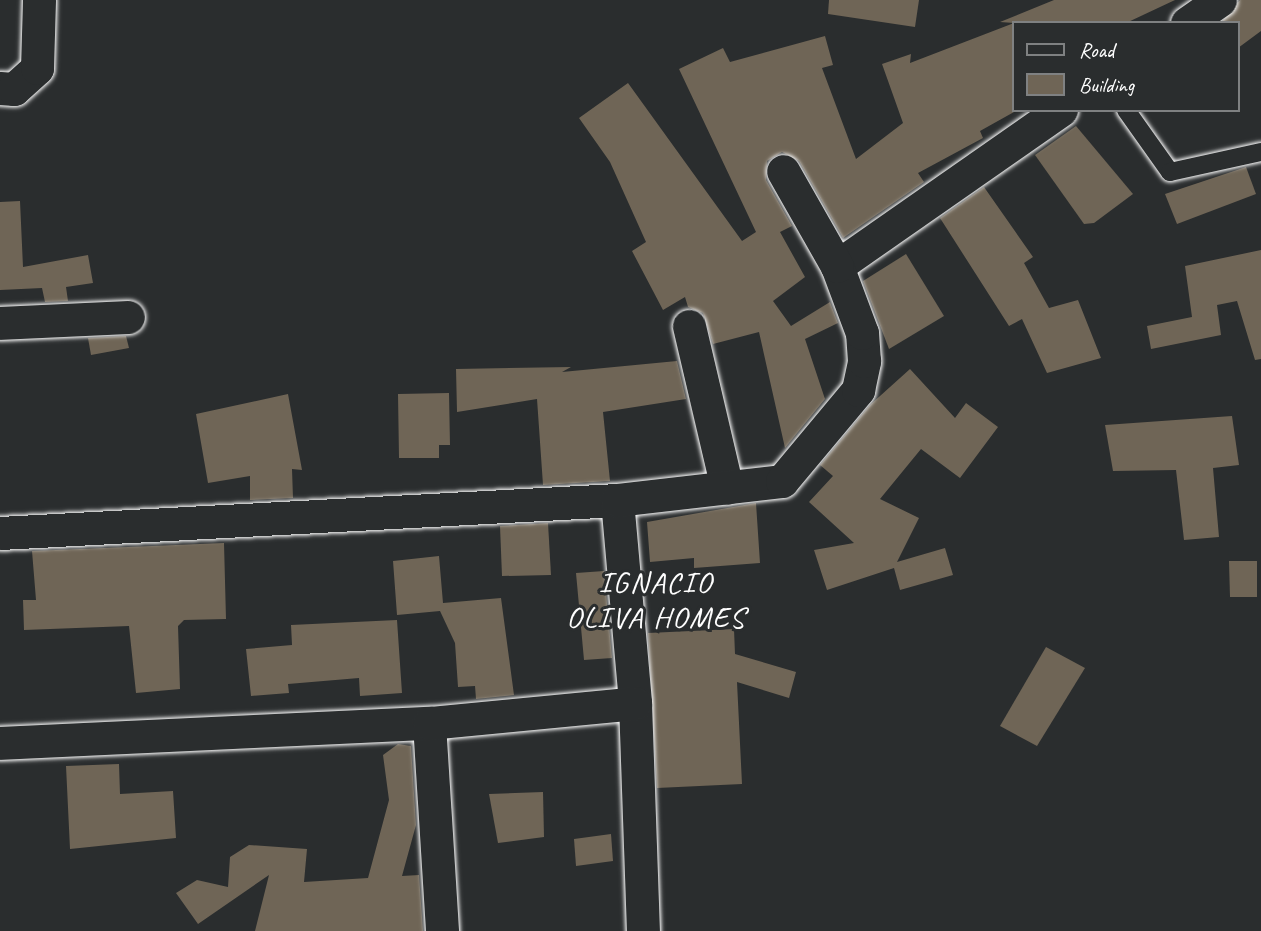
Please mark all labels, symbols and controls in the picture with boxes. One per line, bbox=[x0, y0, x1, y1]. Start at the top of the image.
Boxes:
legend bbox=[1012, 21, 1240, 112]
text: Road bbox=[1079, 37, 1114, 63]
text: Building bbox=[1079, 72, 1134, 98]
district label: IGNACIO OLIVA HOMES bbox=[567, 564, 745, 634]

